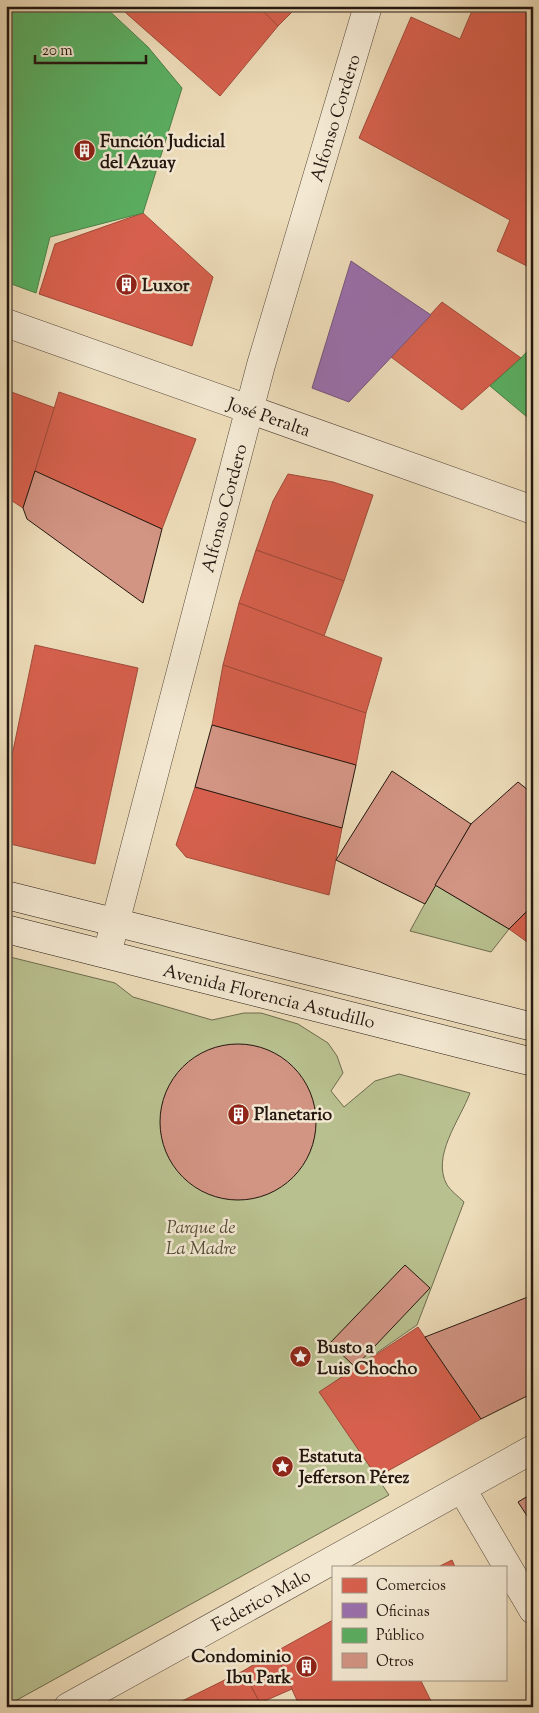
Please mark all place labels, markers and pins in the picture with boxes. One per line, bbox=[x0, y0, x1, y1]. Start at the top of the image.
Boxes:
place label: Función Judicial del Azuay bbox=[100, 130, 226, 177]
building icon: Función Judicial del Azuay bbox=[72, 139, 96, 163]
building icon: Luxor bbox=[114, 273, 138, 297]
place label: Luxor bbox=[142, 274, 190, 300]
building icon: Planetario bbox=[226, 1102, 250, 1126]
place label: Planetario bbox=[254, 1103, 332, 1129]
place label: Busto a Luis Chocho bbox=[317, 1336, 417, 1383]
place icon: Busto a Luis Chocho bbox=[289, 1345, 313, 1369]
place label: Estatuta Jefferson Pérez bbox=[297, 1445, 410, 1492]
place icon: Estatuta Jefferson Pérez bbox=[271, 1454, 295, 1478]
place label: Condominio Ibu Park bbox=[191, 1645, 291, 1692]
building icon: Condominio Ibu Park bbox=[295, 1654, 319, 1678]

